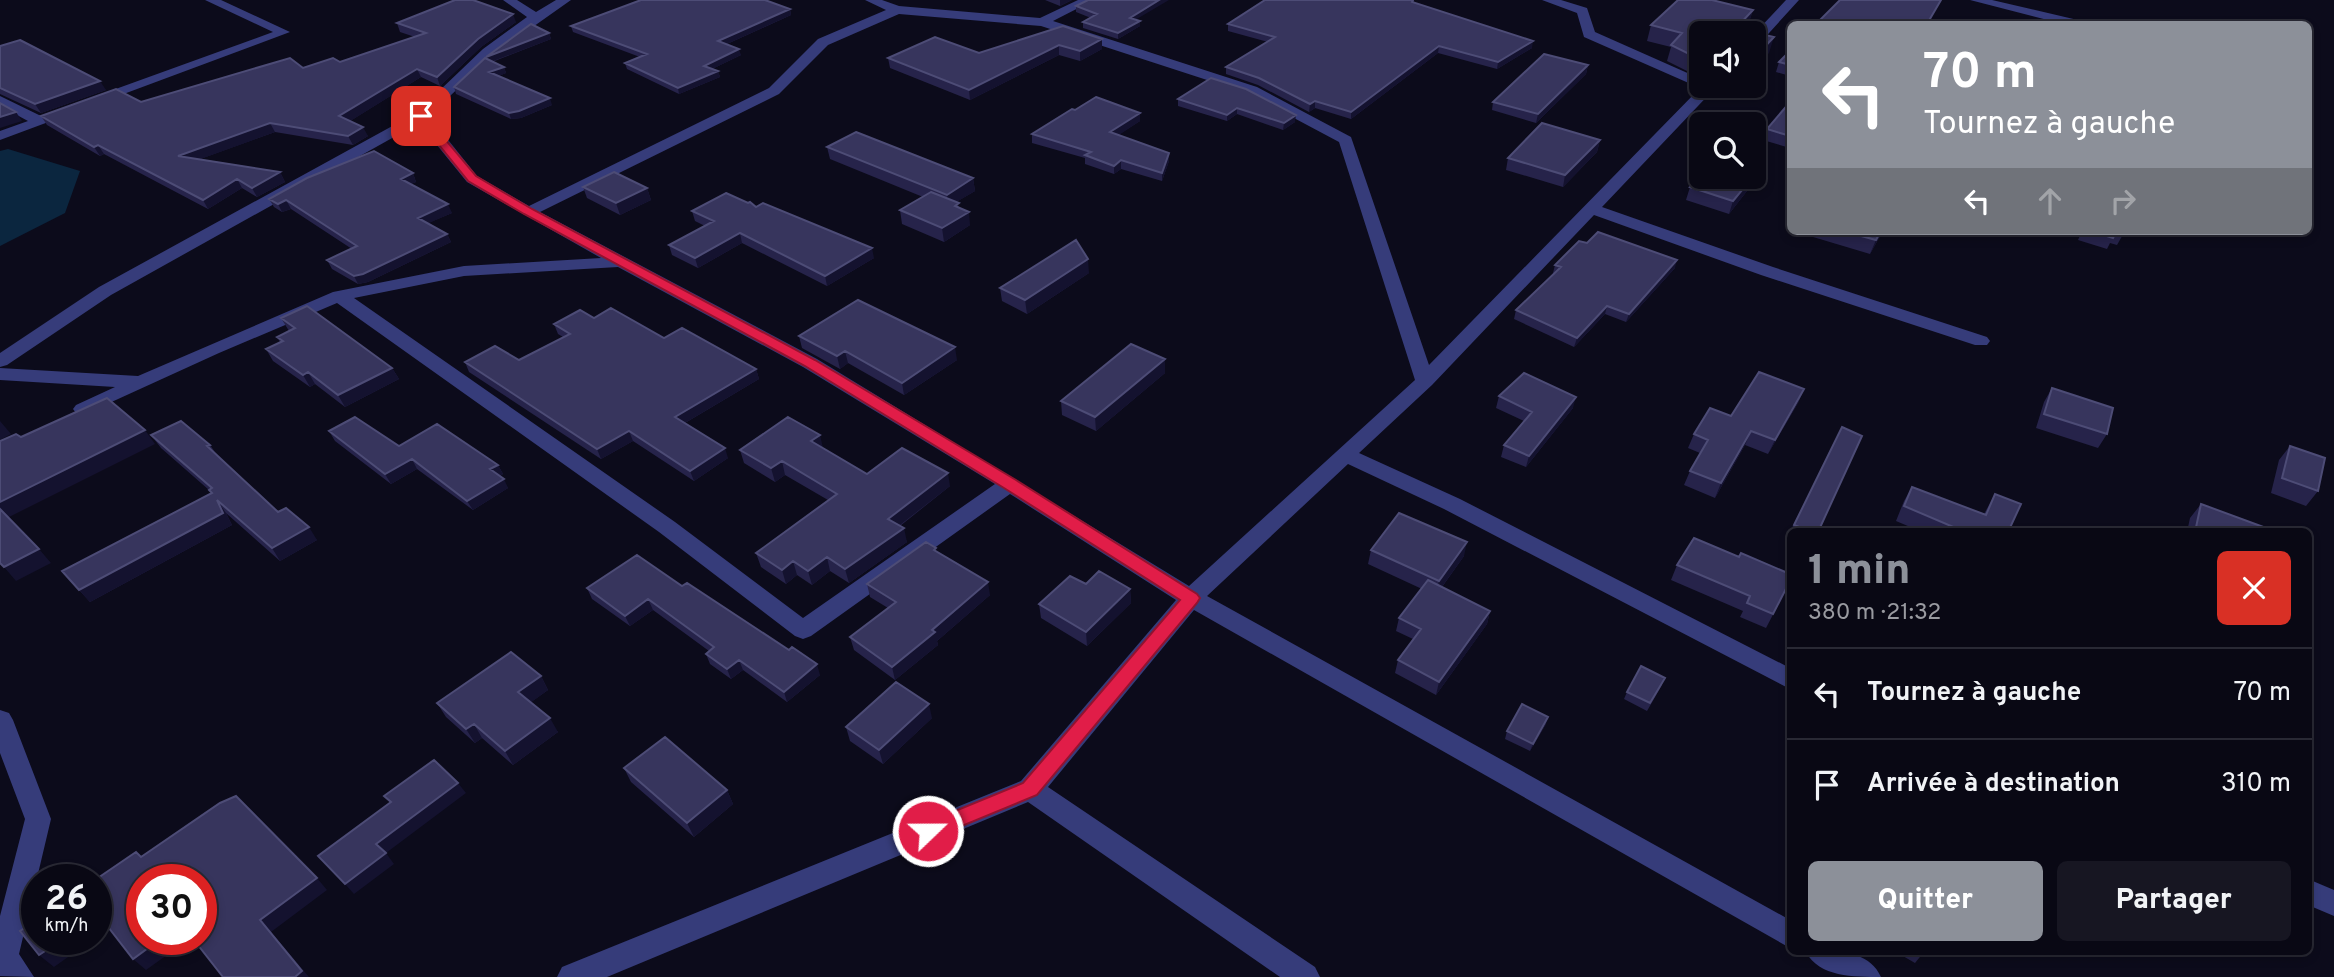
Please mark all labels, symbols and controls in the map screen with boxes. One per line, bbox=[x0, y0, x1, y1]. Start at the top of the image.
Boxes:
map controls bbox=[1689, 21, 1766, 189]
button: sound bbox=[1689, 21, 1766, 98]
text: 70 m bbox=[1923, 44, 2037, 106]
icon: left bbox=[1808, 49, 1899, 140]
pin bbox=[391, 86, 451, 146]
icon: arrive bbox=[402, 97, 440, 135]
text: Tournez à gauche bbox=[1923, 105, 2175, 145]
button: search bbox=[1689, 112, 1766, 189]
icon: left bbox=[1958, 182, 1996, 220]
icon: ahead bbox=[2031, 182, 2069, 220]
icon: right bbox=[2104, 182, 2142, 220]
text: 1 min bbox=[1808, 546, 1911, 599]
button: close bbox=[2217, 551, 2291, 625]
text: 380 m · 21:32 bbox=[1808, 599, 1941, 628]
icon: left bbox=[1808, 675, 1846, 713]
text: Tournez à gauche bbox=[1867, 677, 2081, 710]
text: 70 m bbox=[2233, 677, 2291, 710]
icon: arrive bbox=[1808, 766, 1846, 804]
text: Arrivée à destination bbox=[1867, 768, 2120, 801]
text: 310 m bbox=[2221, 768, 2291, 801]
position arrow bbox=[891, 794, 965, 868]
button: Quitter bbox=[1808, 861, 2043, 941]
button: Partager bbox=[2057, 861, 2291, 941]
speed limit sign: 30 bbox=[126, 864, 217, 955]
text: 26 bbox=[45, 878, 88, 922]
text: km/h bbox=[45, 915, 88, 938]

